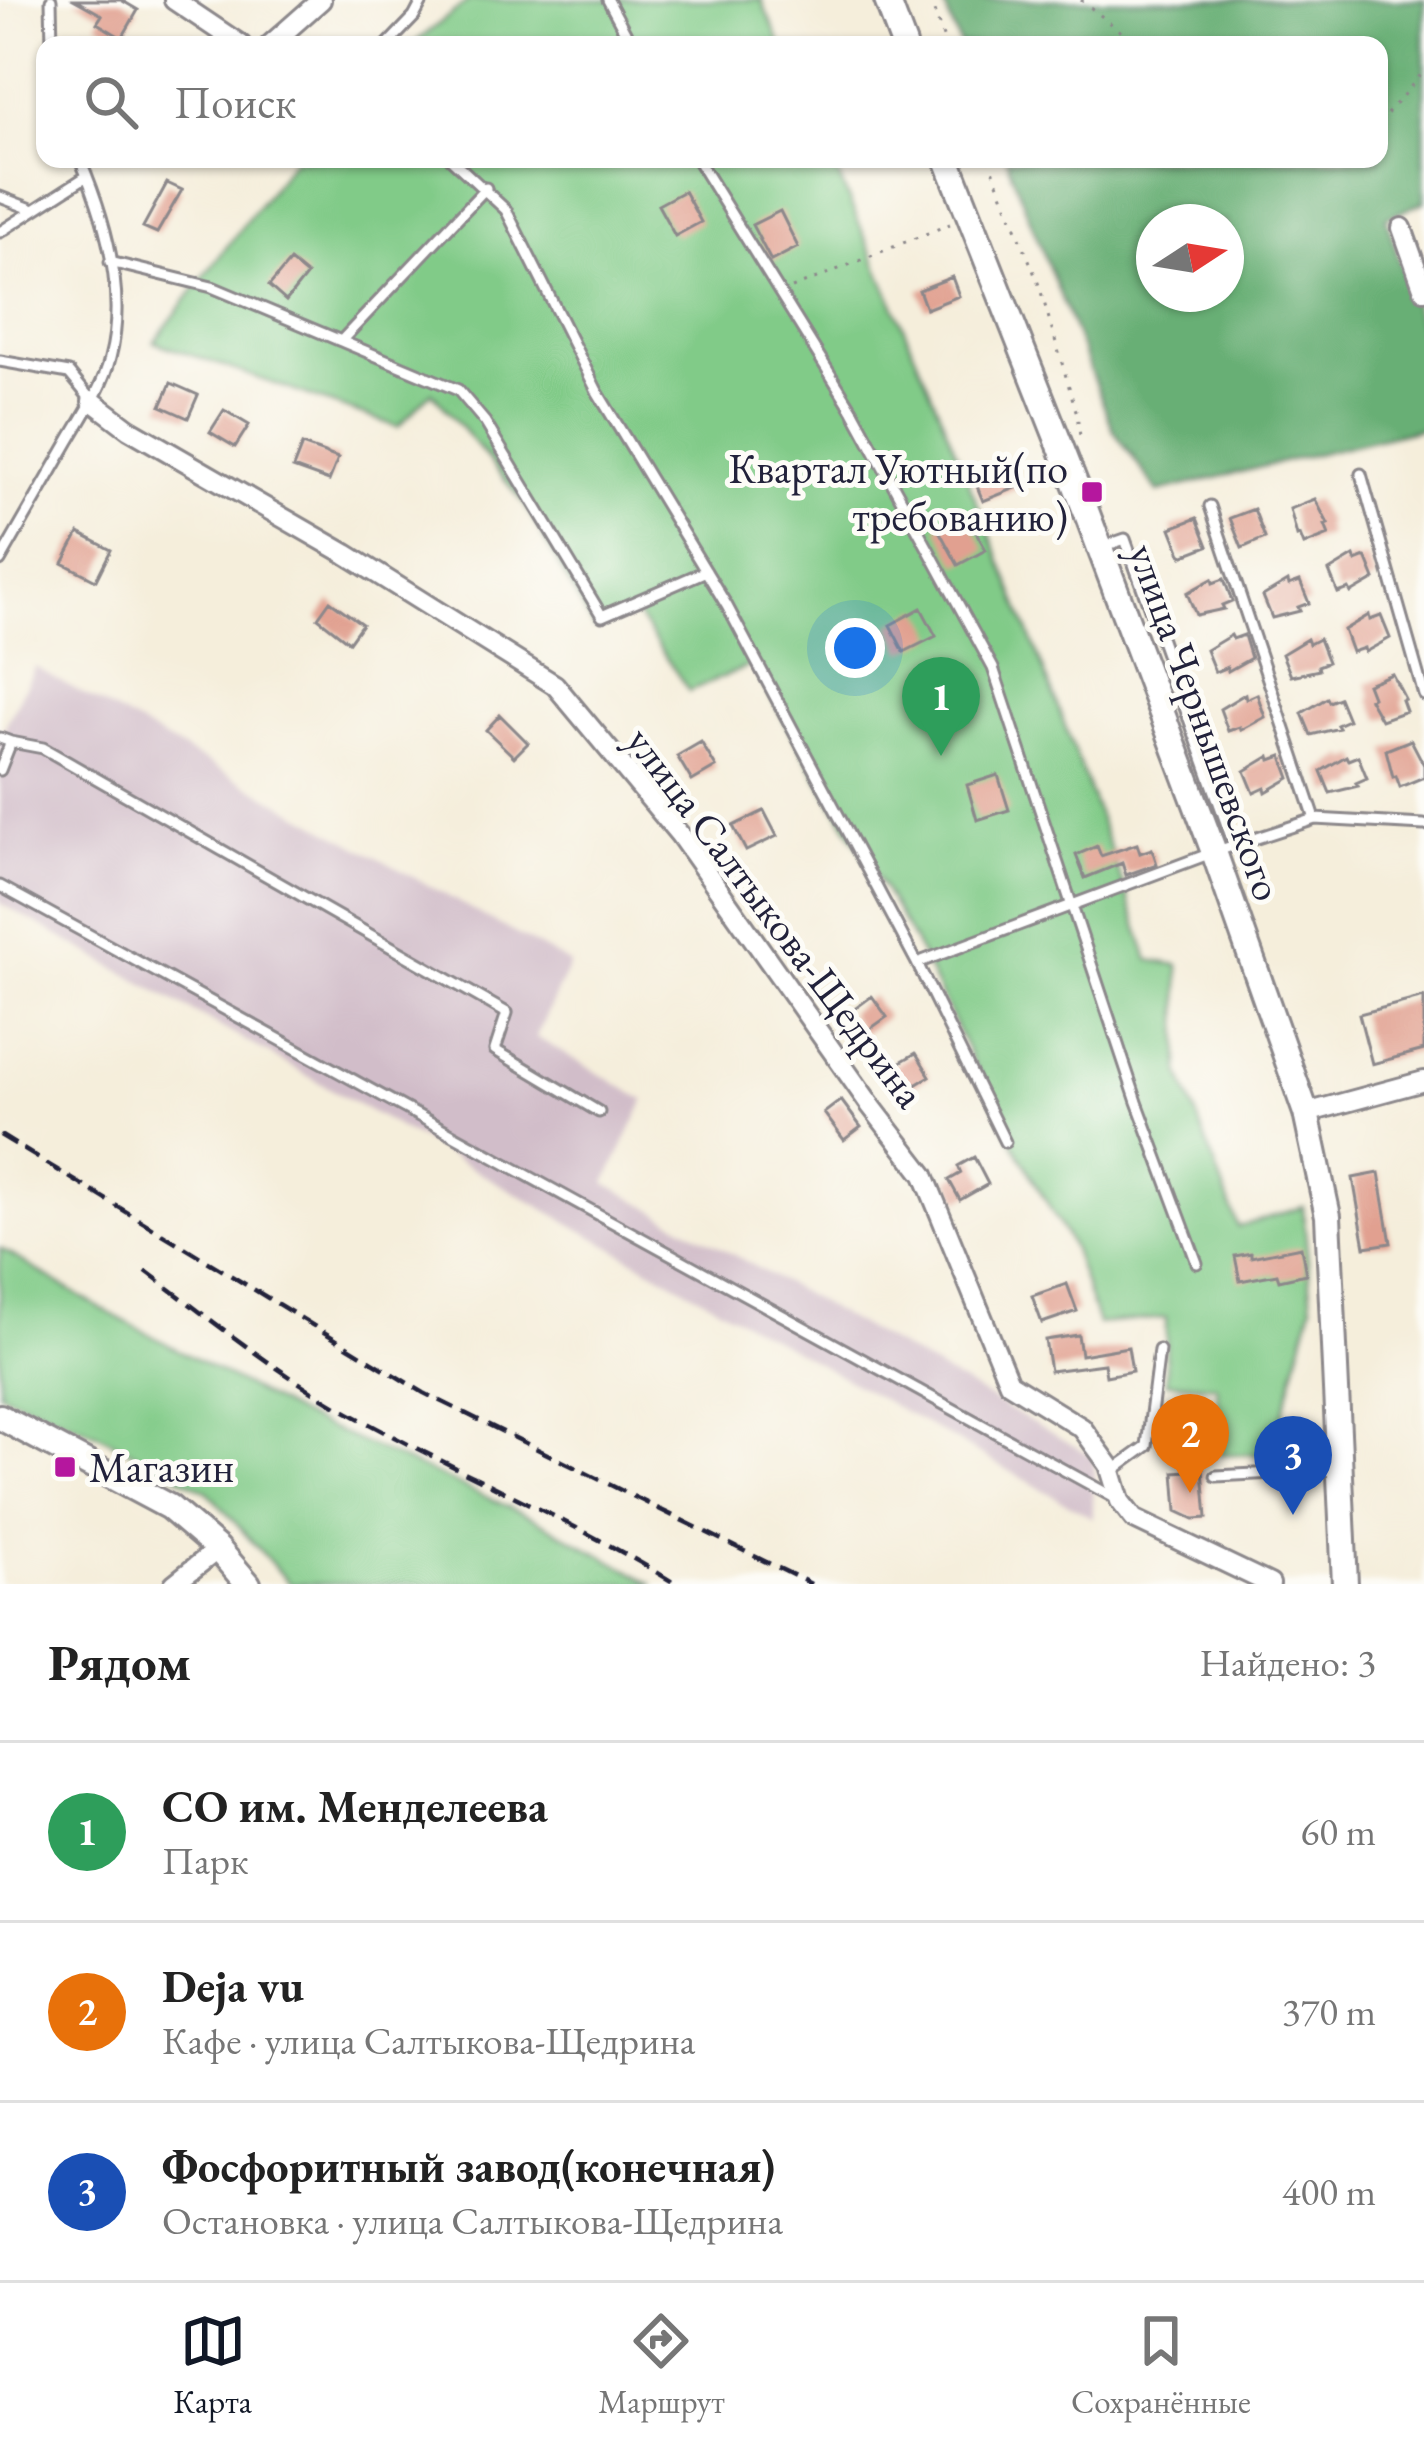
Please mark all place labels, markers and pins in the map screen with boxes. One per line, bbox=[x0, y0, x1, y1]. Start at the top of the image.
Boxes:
place label: Квартал Уютный(по требованию) bbox=[729, 441, 1068, 544]
marker: Квартал Уютный(по требованию) bbox=[1079, 479, 1105, 505]
pin: 1 bbox=[902, 657, 980, 756]
pin: 2 bbox=[1151, 1394, 1229, 1493]
pin: 3 bbox=[1254, 1416, 1332, 1515]
place label: Магазин bbox=[89, 1440, 234, 1495]
marker: Магазин bbox=[52, 1454, 78, 1480]

